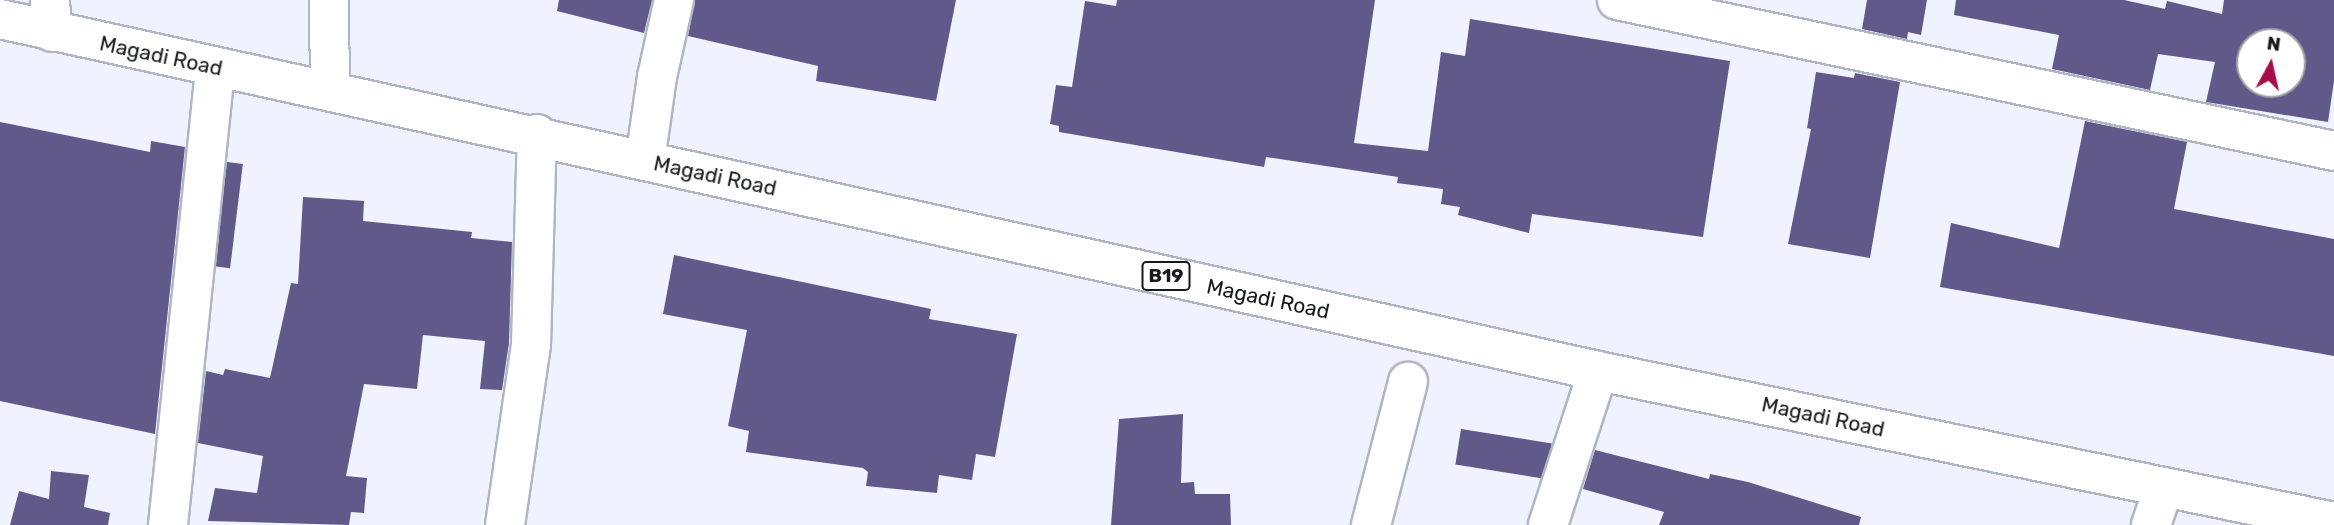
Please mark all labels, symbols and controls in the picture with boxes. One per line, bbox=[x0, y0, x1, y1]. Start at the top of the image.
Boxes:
north arrow bbox=[2236, 28, 2306, 98]
street label: Magadi Road bbox=[97, 31, 225, 81]
text: N bbox=[2265, 31, 2282, 56]
street label: Magadi Road bbox=[651, 151, 779, 201]
road number: B19 bbox=[1142, 260, 1190, 292]
street label: Magadi Road bbox=[1204, 274, 1332, 324]
street label: Magadi Road bbox=[1759, 392, 1887, 442]

